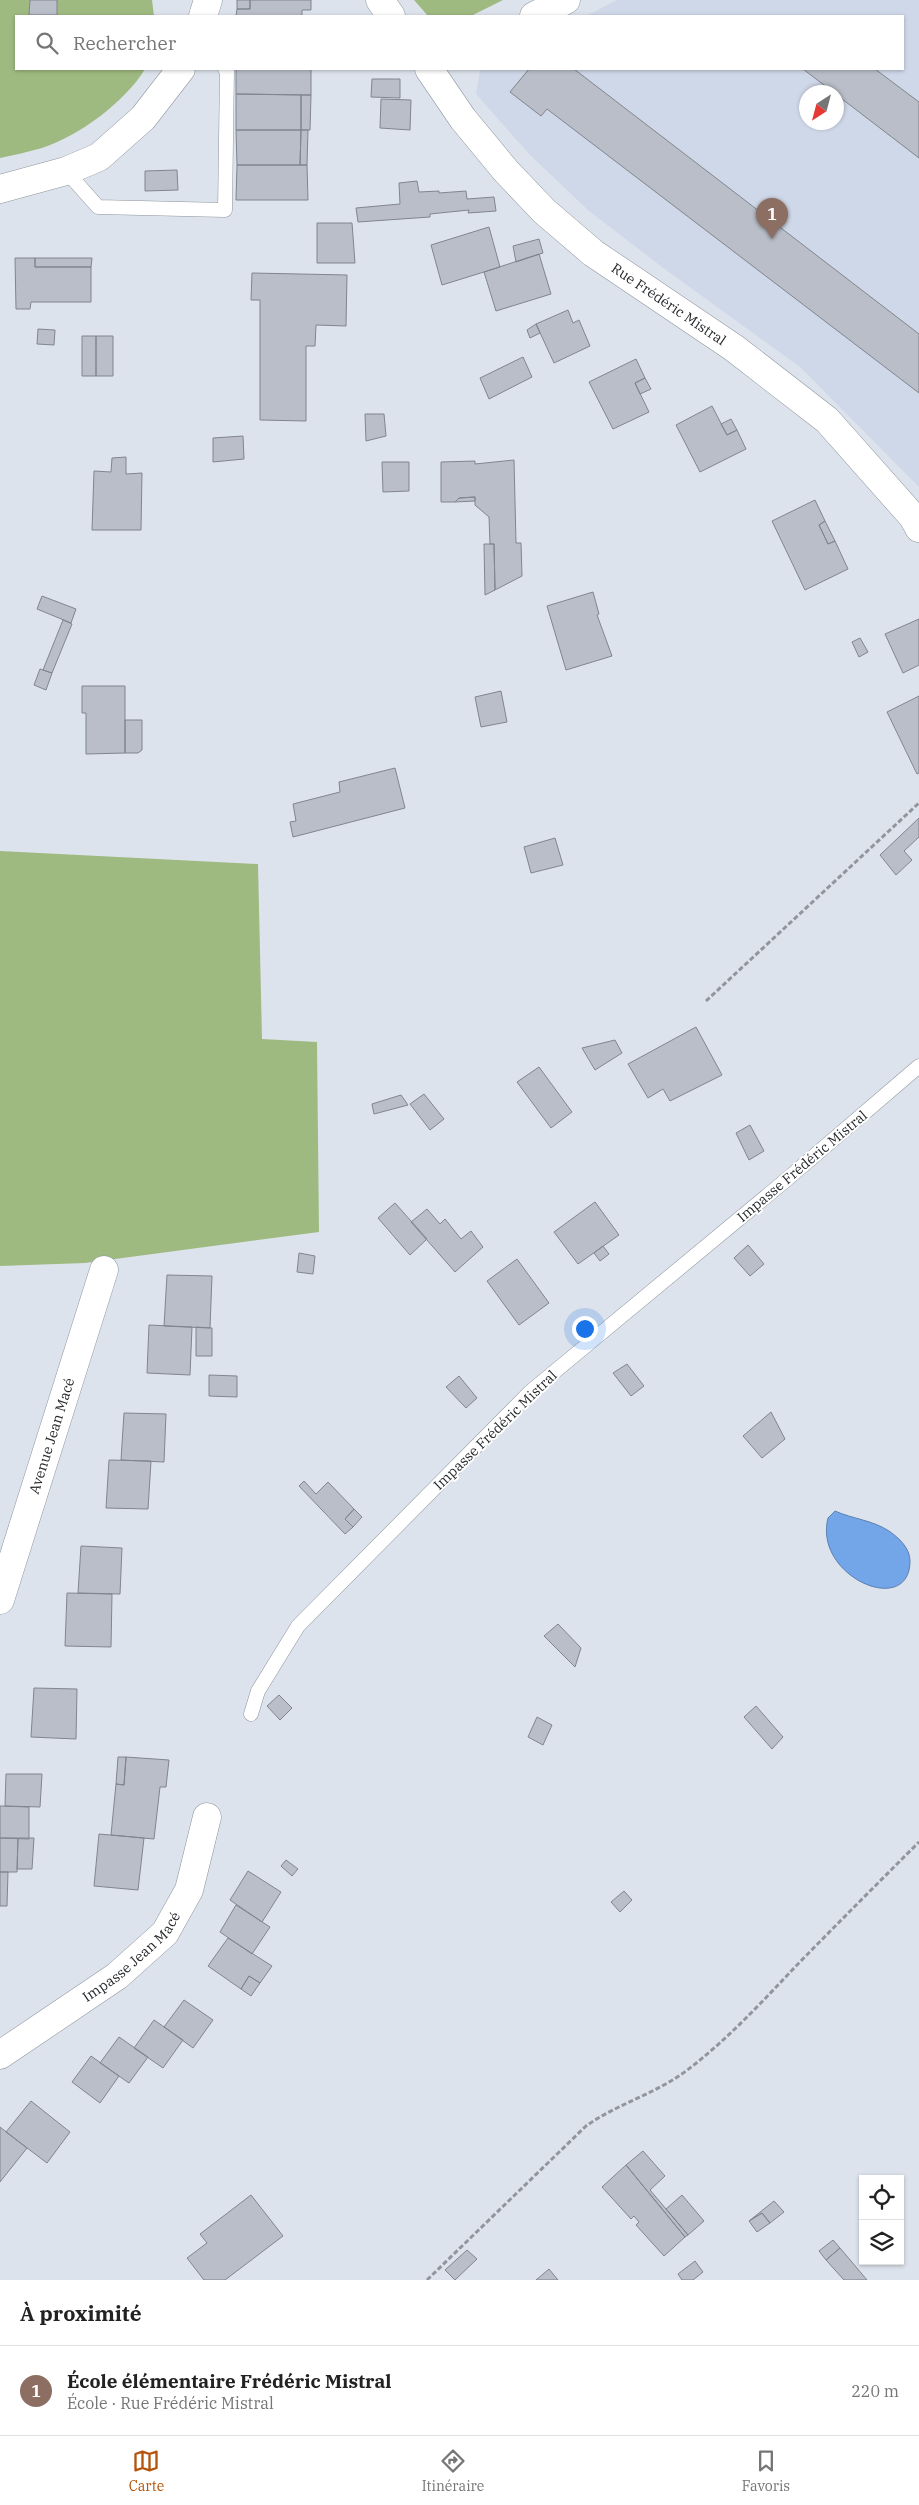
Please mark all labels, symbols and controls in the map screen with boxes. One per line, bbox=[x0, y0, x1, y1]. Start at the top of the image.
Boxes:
search box bbox=[15, 15, 904, 70]
icon: search bbox=[33, 29, 61, 57]
text: Rechercher bbox=[73, 31, 176, 55]
north arrow bbox=[799, 85, 844, 130]
pin: 1 bbox=[756, 198, 788, 239]
street label: Rue Frédéric Mistral bbox=[608, 259, 730, 349]
street label: Impasse Frédéric Mistral bbox=[733, 1106, 871, 1226]
your location bbox=[572, 1316, 598, 1342]
street label: Impasse Frédéric Mistral bbox=[430, 1366, 560, 1494]
street label: Avenue Jean Macé bbox=[25, 1376, 78, 1496]
street label: Impasse Jean Macé bbox=[79, 1909, 184, 2006]
map controls bbox=[859, 2175, 904, 2265]
button: locate bbox=[859, 2175, 904, 2220]
button: layers bbox=[859, 2220, 904, 2265]
text: À proximité bbox=[20, 2299, 142, 2327]
text: École élémentaire Frédéric Mistral bbox=[67, 2369, 391, 2393]
text: 1 bbox=[31, 2381, 41, 2401]
text: 220 m bbox=[851, 2381, 899, 2401]
text: École · Rue Frédéric Mistral bbox=[67, 2393, 274, 2413]
tab: Carte bbox=[129, 2447, 164, 2495]
tab: Itinéraire bbox=[422, 2447, 484, 2495]
tab: Favoris bbox=[742, 2447, 790, 2495]

